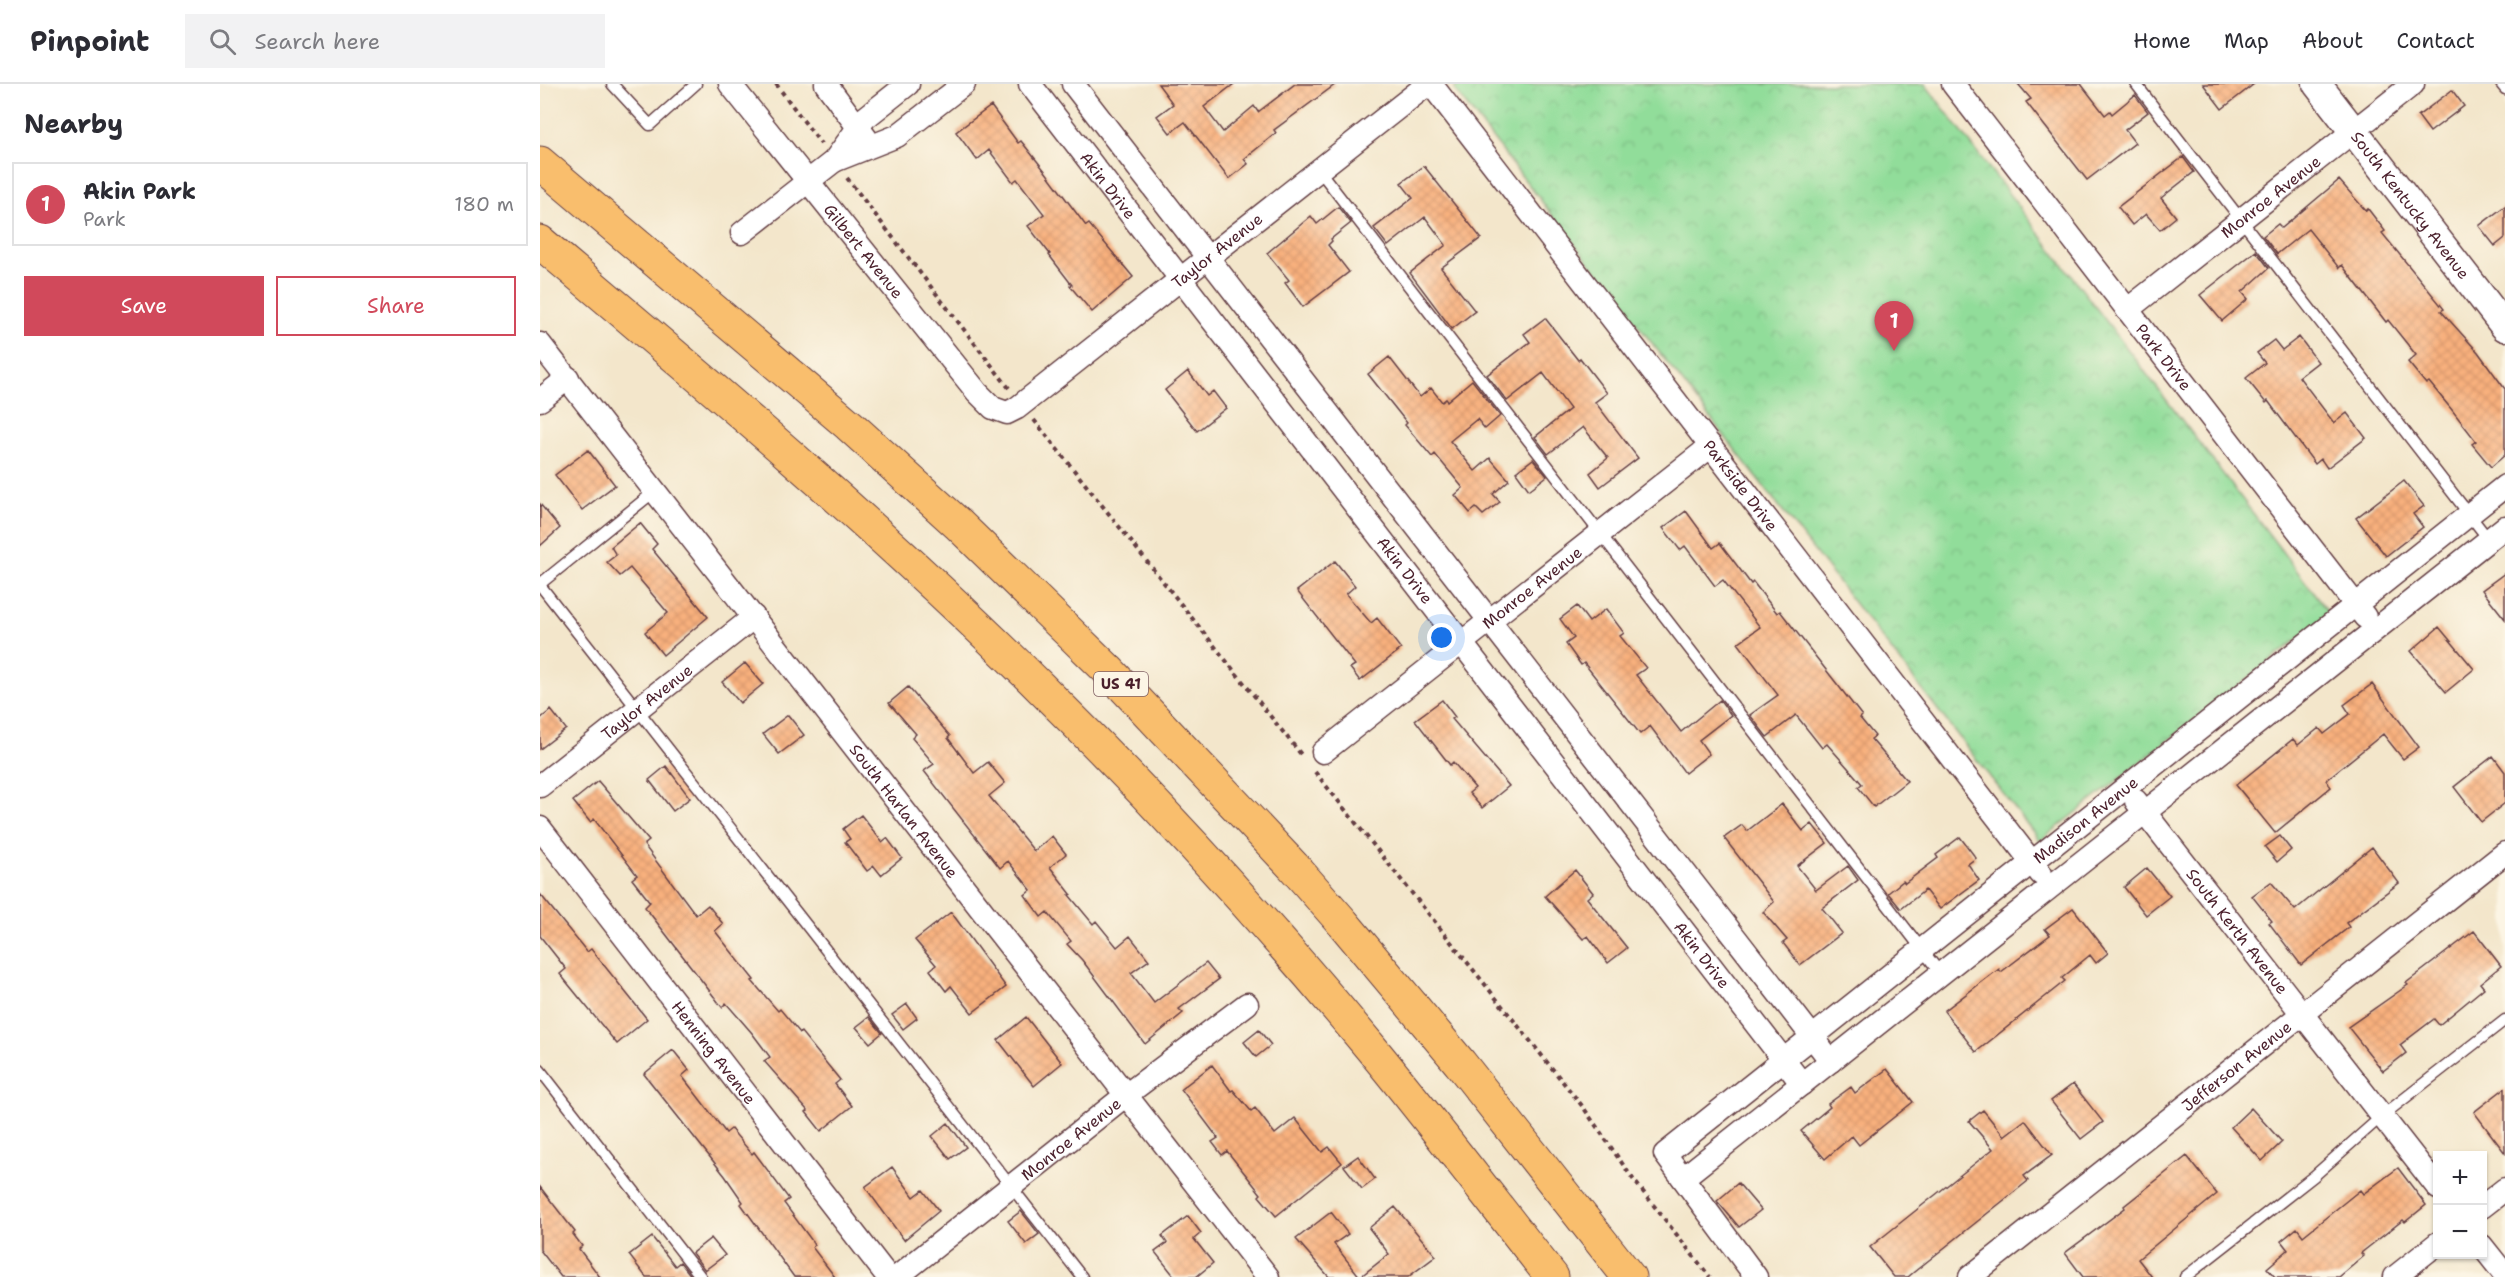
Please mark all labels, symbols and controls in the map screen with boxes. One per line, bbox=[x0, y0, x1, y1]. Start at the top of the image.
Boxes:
search box bbox=[185, 14, 605, 68]
text: Pinpoint bbox=[30, 22, 149, 60]
icon: search bbox=[206, 25, 239, 58]
text: Search here bbox=[254, 27, 380, 56]
text: Home bbox=[2133, 27, 2191, 55]
text: Map bbox=[2224, 27, 2269, 55]
text: About bbox=[2302, 27, 2363, 55]
text: Contact bbox=[2396, 27, 2475, 55]
text: Nearby bbox=[24, 106, 123, 141]
street label: South Kentucky Avenue bbox=[2346, 127, 2474, 284]
street label: Akin Drive bbox=[1075, 148, 1140, 223]
street label: Monroe Avenue bbox=[2217, 151, 2325, 243]
text: Akin Park bbox=[83, 177, 196, 206]
text: 1 bbox=[41, 191, 50, 217]
text: 180 m bbox=[454, 191, 514, 217]
street label: Gilbert Avenue bbox=[819, 200, 908, 303]
text: Park bbox=[83, 206, 126, 232]
street label: Taylor Avenue bbox=[1167, 208, 1267, 293]
button: Save bbox=[24, 276, 264, 336]
button: Share bbox=[276, 276, 516, 336]
pin: 1 bbox=[1874, 302, 1914, 351]
street label: Park Drive bbox=[2131, 320, 2196, 395]
street label: Parkside Drive bbox=[1699, 436, 1782, 536]
street label: Akin Drive bbox=[1372, 533, 1437, 608]
street label: Monroe Avenue bbox=[1478, 542, 1587, 634]
your location bbox=[1427, 623, 1456, 652]
street label: Taylor Avenue bbox=[597, 660, 697, 745]
road number: US 41 bbox=[1094, 672, 1148, 696]
street label: South Harlan Avenue bbox=[845, 740, 963, 882]
street label: Madison Avenue bbox=[2029, 772, 2142, 868]
street label: South Kerth Avenue bbox=[2181, 864, 2293, 999]
street label: Akin Drive bbox=[1669, 917, 1734, 993]
street label: Henning Avenue bbox=[667, 997, 760, 1109]
street label: Jefferson Avenue bbox=[2178, 1016, 2296, 1116]
street label: Monroe Avenue bbox=[1017, 1093, 1125, 1185]
map controls bbox=[2433, 1151, 2487, 1259]
button: + bbox=[2433, 1151, 2487, 1205]
button: − bbox=[2433, 1205, 2487, 1259]

